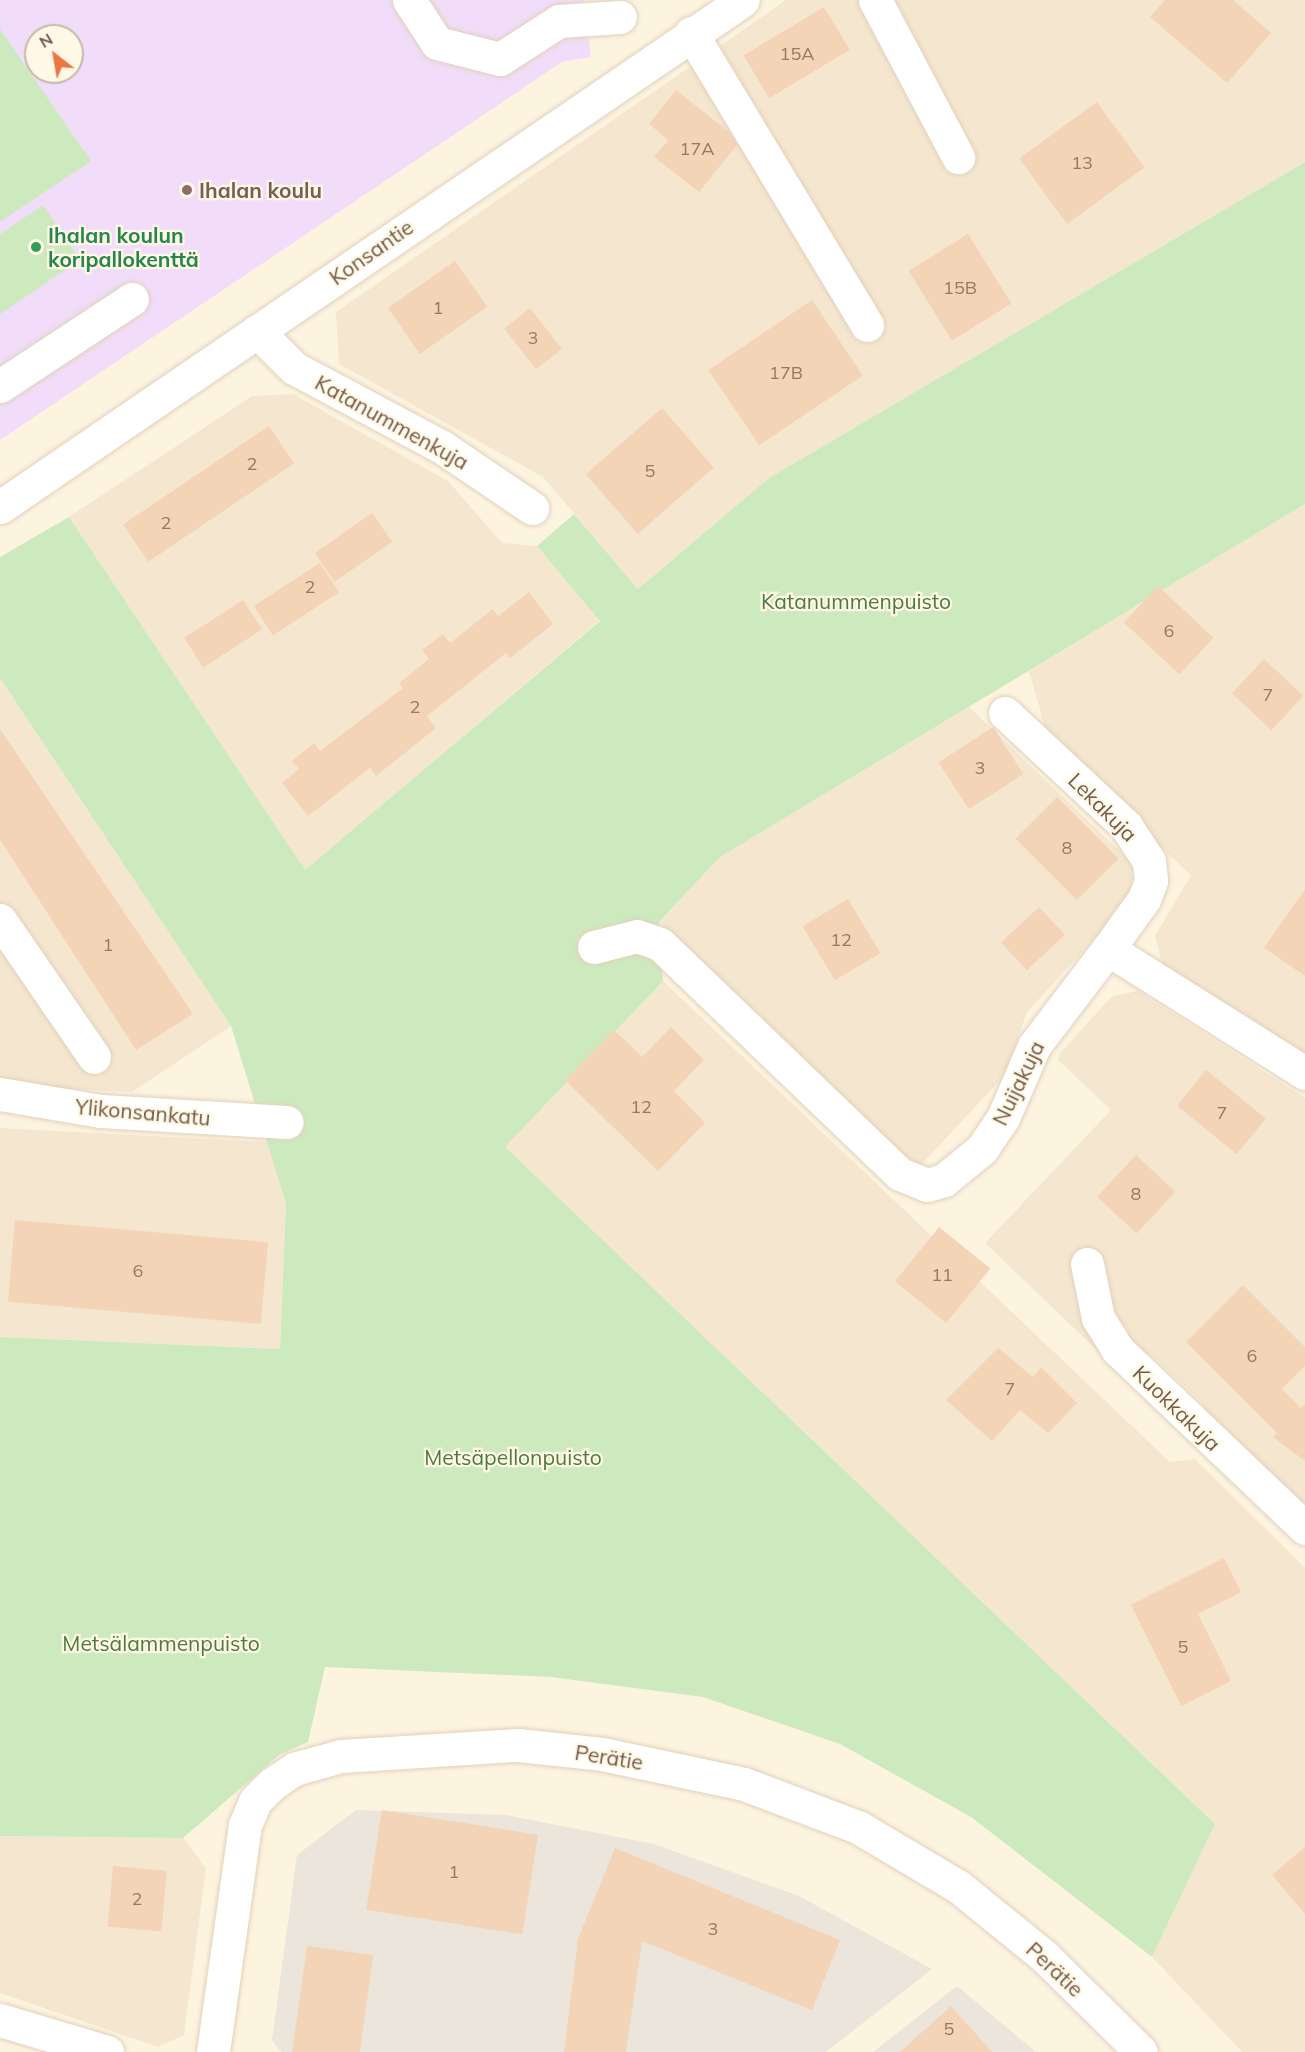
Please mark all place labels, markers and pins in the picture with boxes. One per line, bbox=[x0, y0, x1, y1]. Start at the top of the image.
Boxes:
place label: Ihalan koulu bbox=[199, 177, 322, 203]
marker: Ihalan koulu bbox=[180, 183, 194, 197]
place label: Ihalan koulun koripallokenttä bbox=[48, 222, 199, 272]
marker: Ihalan koulun koripallokenttä bbox=[29, 240, 43, 254]

